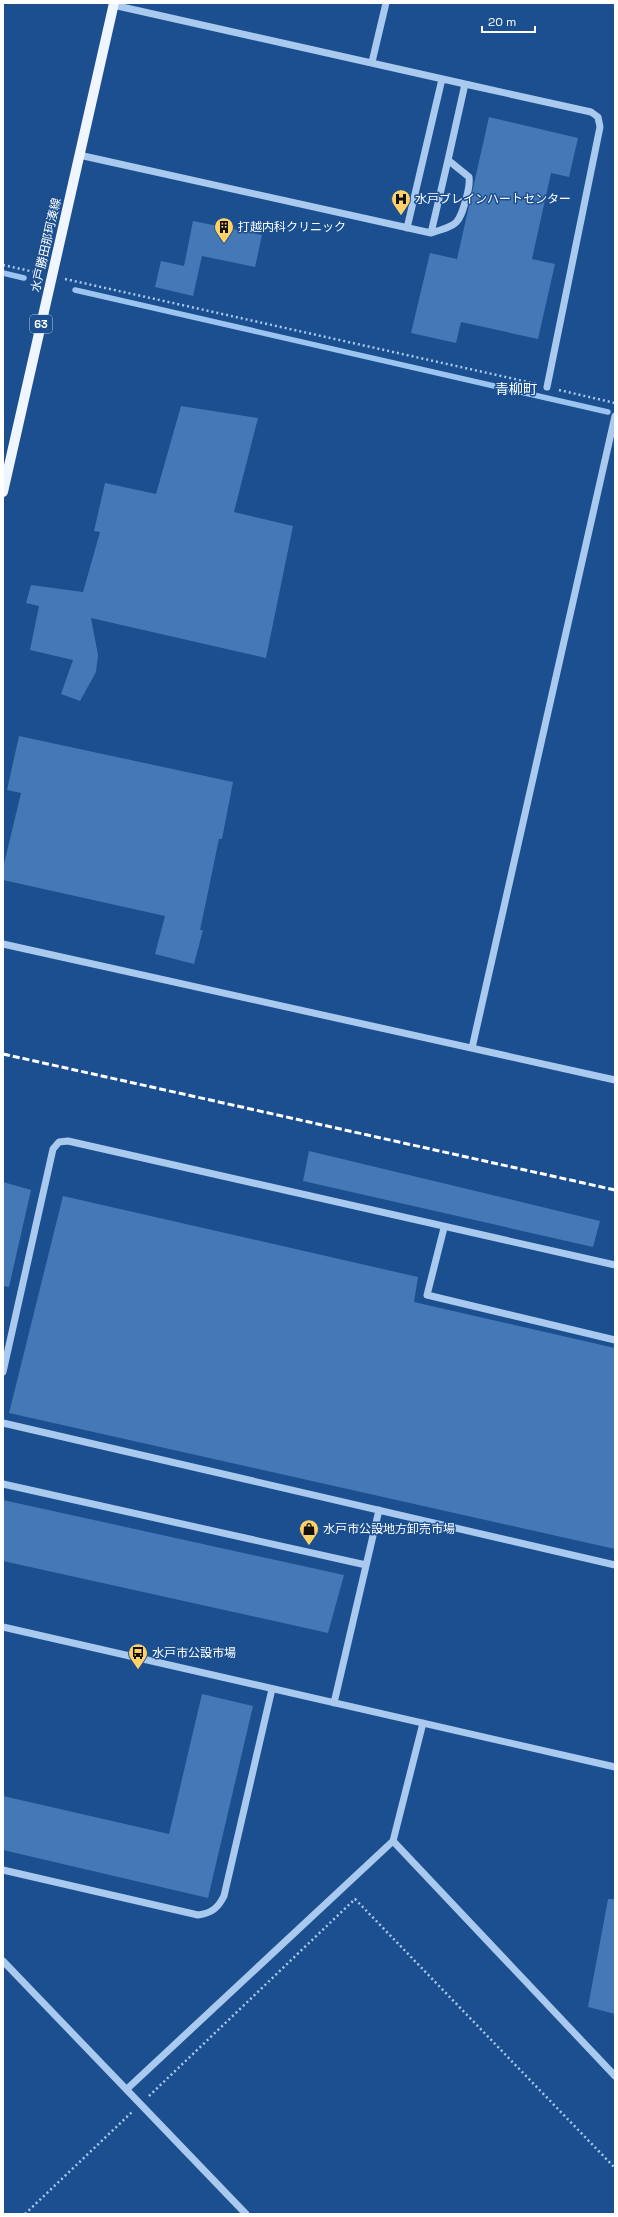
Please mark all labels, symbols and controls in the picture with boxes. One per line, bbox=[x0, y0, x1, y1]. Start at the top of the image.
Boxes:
scale bar bbox=[482, 8, 535, 34]
text: 20 m bbox=[488, 14, 516, 30]
hospital icon: 水戸ブレインハートセンター bbox=[390, 188, 412, 216]
place label: 水戸ブレインハートセンター bbox=[415, 191, 571, 207]
street label: 水戸勝田那珂湊線 bbox=[27, 196, 65, 294]
building icon: 打越内科クリニック bbox=[213, 216, 235, 244]
place label: 打越内科クリニック bbox=[238, 219, 346, 235]
road number: 63 bbox=[30, 315, 52, 333]
district label: 青柳町 bbox=[495, 380, 537, 398]
shop icon: 水戸市公設地方卸売市場 bbox=[298, 1518, 320, 1546]
place label: 水戸市公設地方卸売市場 bbox=[323, 1521, 455, 1537]
bus stop icon: 水戸市公設市場 bbox=[127, 1642, 149, 1670]
place label: 水戸市公設市場 bbox=[152, 1645, 236, 1661]

